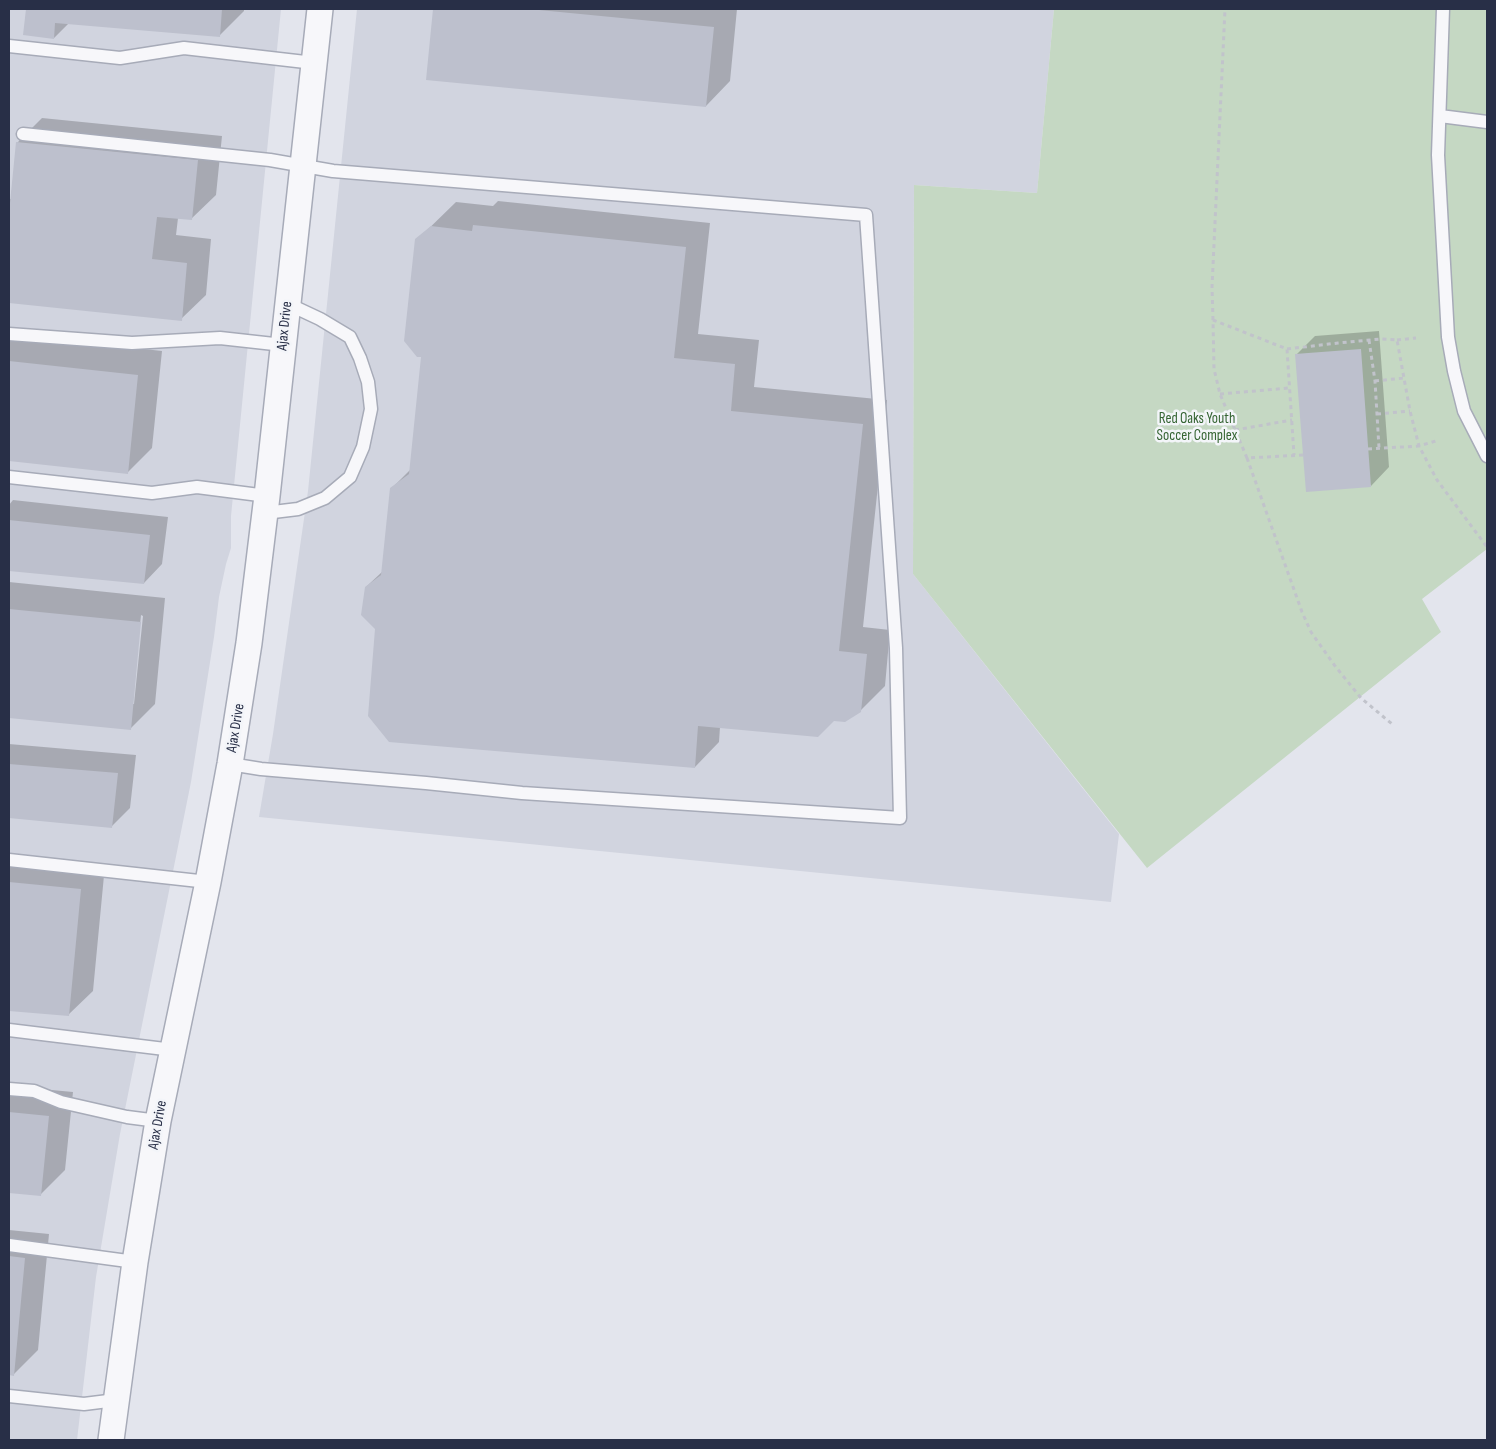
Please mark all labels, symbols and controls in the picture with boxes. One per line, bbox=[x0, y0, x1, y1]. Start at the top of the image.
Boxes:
street label: Ajax Drive bbox=[273, 300, 297, 352]
park label: Red Oaks Youth Soccer Complex bbox=[1157, 410, 1237, 445]
street label: Ajax Drive bbox=[223, 702, 249, 754]
street label: Ajax Drive bbox=[145, 1099, 171, 1151]

